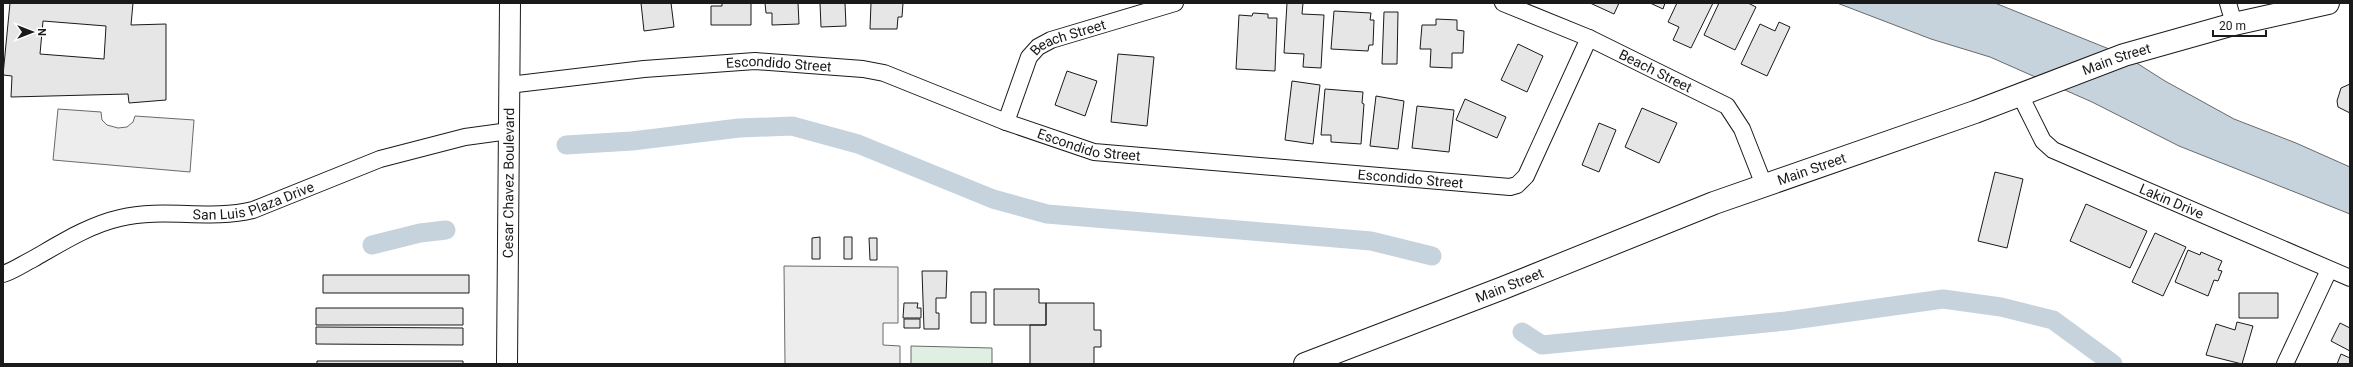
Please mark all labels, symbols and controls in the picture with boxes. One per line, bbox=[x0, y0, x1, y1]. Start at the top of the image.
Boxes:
north arrow bbox=[12, 12, 52, 52]
scale bar bbox=[2213, 12, 2266, 38]
street label: Beach Street bbox=[1027, 16, 1108, 58]
text: 20 m bbox=[2219, 19, 2246, 33]
text: N bbox=[35, 28, 48, 36]
street label: Main Street bbox=[2080, 40, 2153, 78]
street label: Beach Street bbox=[1616, 46, 1695, 96]
street label: Escondido Street bbox=[725, 53, 833, 75]
street label: Cesar Chavez Boulevard bbox=[500, 108, 517, 258]
street label: Escondido Street bbox=[1035, 125, 1142, 164]
street label: Main Street bbox=[1775, 149, 1848, 188]
street label: Escondido Street bbox=[1357, 166, 1464, 191]
street label: San Luis Plaza Drive bbox=[192, 178, 316, 223]
street label: Lakin Drive bbox=[2137, 180, 2206, 222]
street label: Main Street bbox=[1473, 264, 1546, 306]

